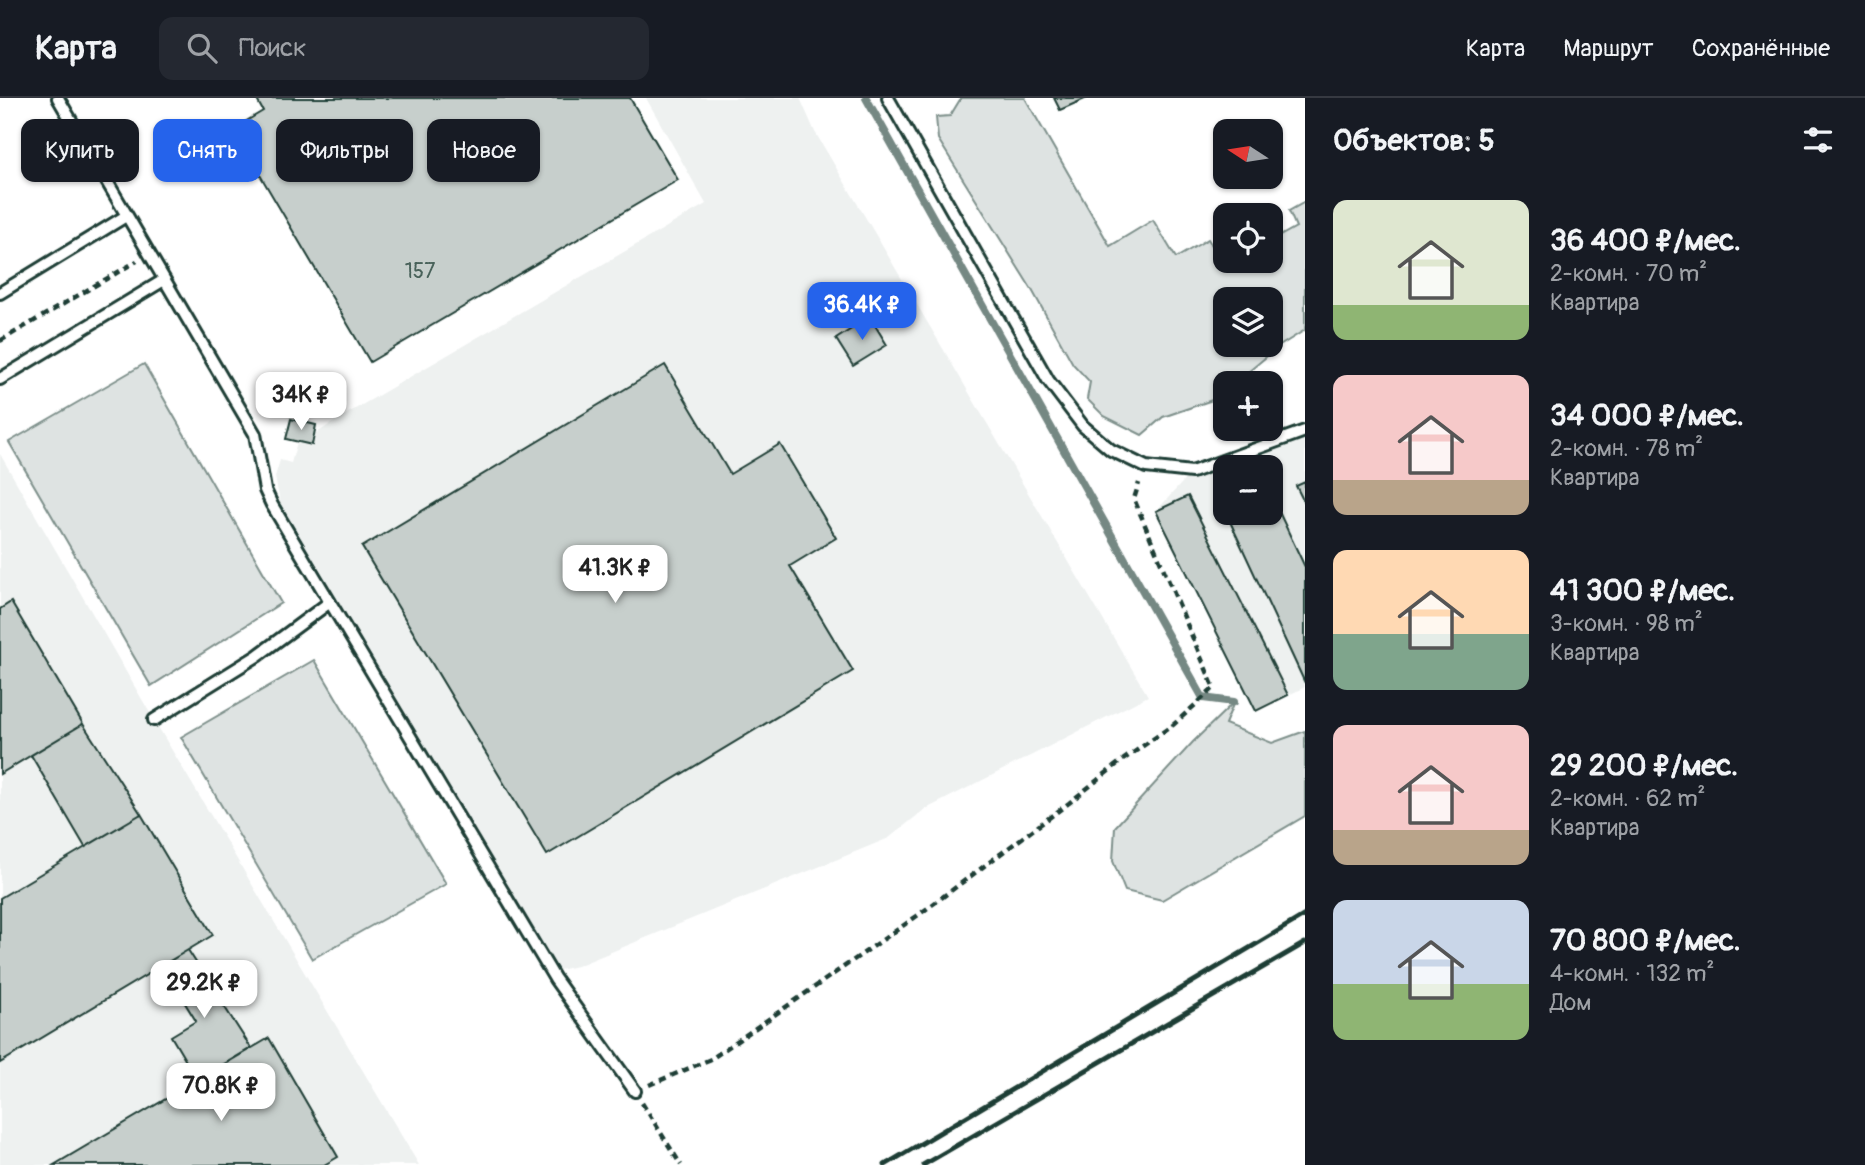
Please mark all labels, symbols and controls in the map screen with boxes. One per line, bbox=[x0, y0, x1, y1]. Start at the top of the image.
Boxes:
search box bbox=[159, 17, 649, 80]
text: Карта bbox=[35, 28, 117, 69]
icon: search bbox=[183, 29, 221, 67]
text: Поиск bbox=[239, 32, 307, 64]
text: Карта bbox=[1466, 34, 1525, 63]
text: Маршрут bbox=[1563, 34, 1654, 63]
text: Сохранённые bbox=[1692, 34, 1830, 63]
chip: Купить bbox=[21, 119, 139, 182]
chip: Снять bbox=[153, 119, 262, 182]
chip: Фильтры bbox=[276, 119, 413, 182]
chip: Новое bbox=[427, 119, 540, 182]
north arrow bbox=[1213, 119, 1283, 189]
map controls bbox=[1213, 119, 1283, 525]
icon: filters bbox=[1799, 121, 1837, 159]
text: Объектов: 5 bbox=[1333, 122, 1495, 159]
button: locate bbox=[1213, 203, 1283, 273]
text: 36 400 ₽/мес. bbox=[1550, 222, 1741, 259]
icon: home bbox=[1389, 228, 1473, 312]
house number: 157 bbox=[405, 258, 435, 285]
text: 2-комн. · 70 m² bbox=[1550, 259, 1707, 288]
pin: 36.4K ₽ bbox=[797, 282, 927, 342]
button: layers bbox=[1213, 287, 1283, 357]
text: Квартира bbox=[1550, 288, 1639, 317]
text: 36.4K ₽ bbox=[823, 290, 901, 319]
button: + bbox=[1213, 371, 1283, 441]
pin: 34K ₽ bbox=[252, 372, 350, 432]
text: 34K ₽ bbox=[272, 380, 330, 409]
text: 34 000 ₽/мес. bbox=[1550, 397, 1744, 434]
icon: home bbox=[1389, 403, 1473, 487]
text: 2-комн. · 78 m² bbox=[1550, 434, 1703, 463]
button: − bbox=[1213, 455, 1283, 525]
text: Квартира bbox=[1550, 463, 1639, 492]
pin: 41.3K ₽ bbox=[550, 546, 680, 605]
text: 41.3K ₽ bbox=[579, 553, 651, 582]
text: 41 300 ₽/мес. bbox=[1550, 572, 1735, 609]
icon: home bbox=[1389, 578, 1473, 662]
text: 3-комн. · 98 m² bbox=[1550, 609, 1703, 638]
text: Квартира bbox=[1550, 638, 1639, 667]
text: 29 200 ₽/мес. bbox=[1550, 747, 1738, 784]
icon: home bbox=[1389, 753, 1473, 837]
text: 2-комн. · 62 m² bbox=[1550, 784, 1705, 813]
text: Квартира bbox=[1550, 813, 1639, 842]
text: 70 800 ₽/мес. bbox=[1550, 922, 1741, 959]
icon: home bbox=[1389, 928, 1473, 1012]
text: 4-комн. · 132 m² bbox=[1550, 959, 1714, 988]
pin: 29.2K ₽ bbox=[139, 960, 269, 1020]
text: 29.2K ₽ bbox=[166, 968, 242, 997]
text: Дом bbox=[1550, 988, 1591, 1017]
pin: 70.8K ₽ bbox=[156, 1063, 286, 1123]
text: 70.8K ₽ bbox=[182, 1071, 260, 1100]

